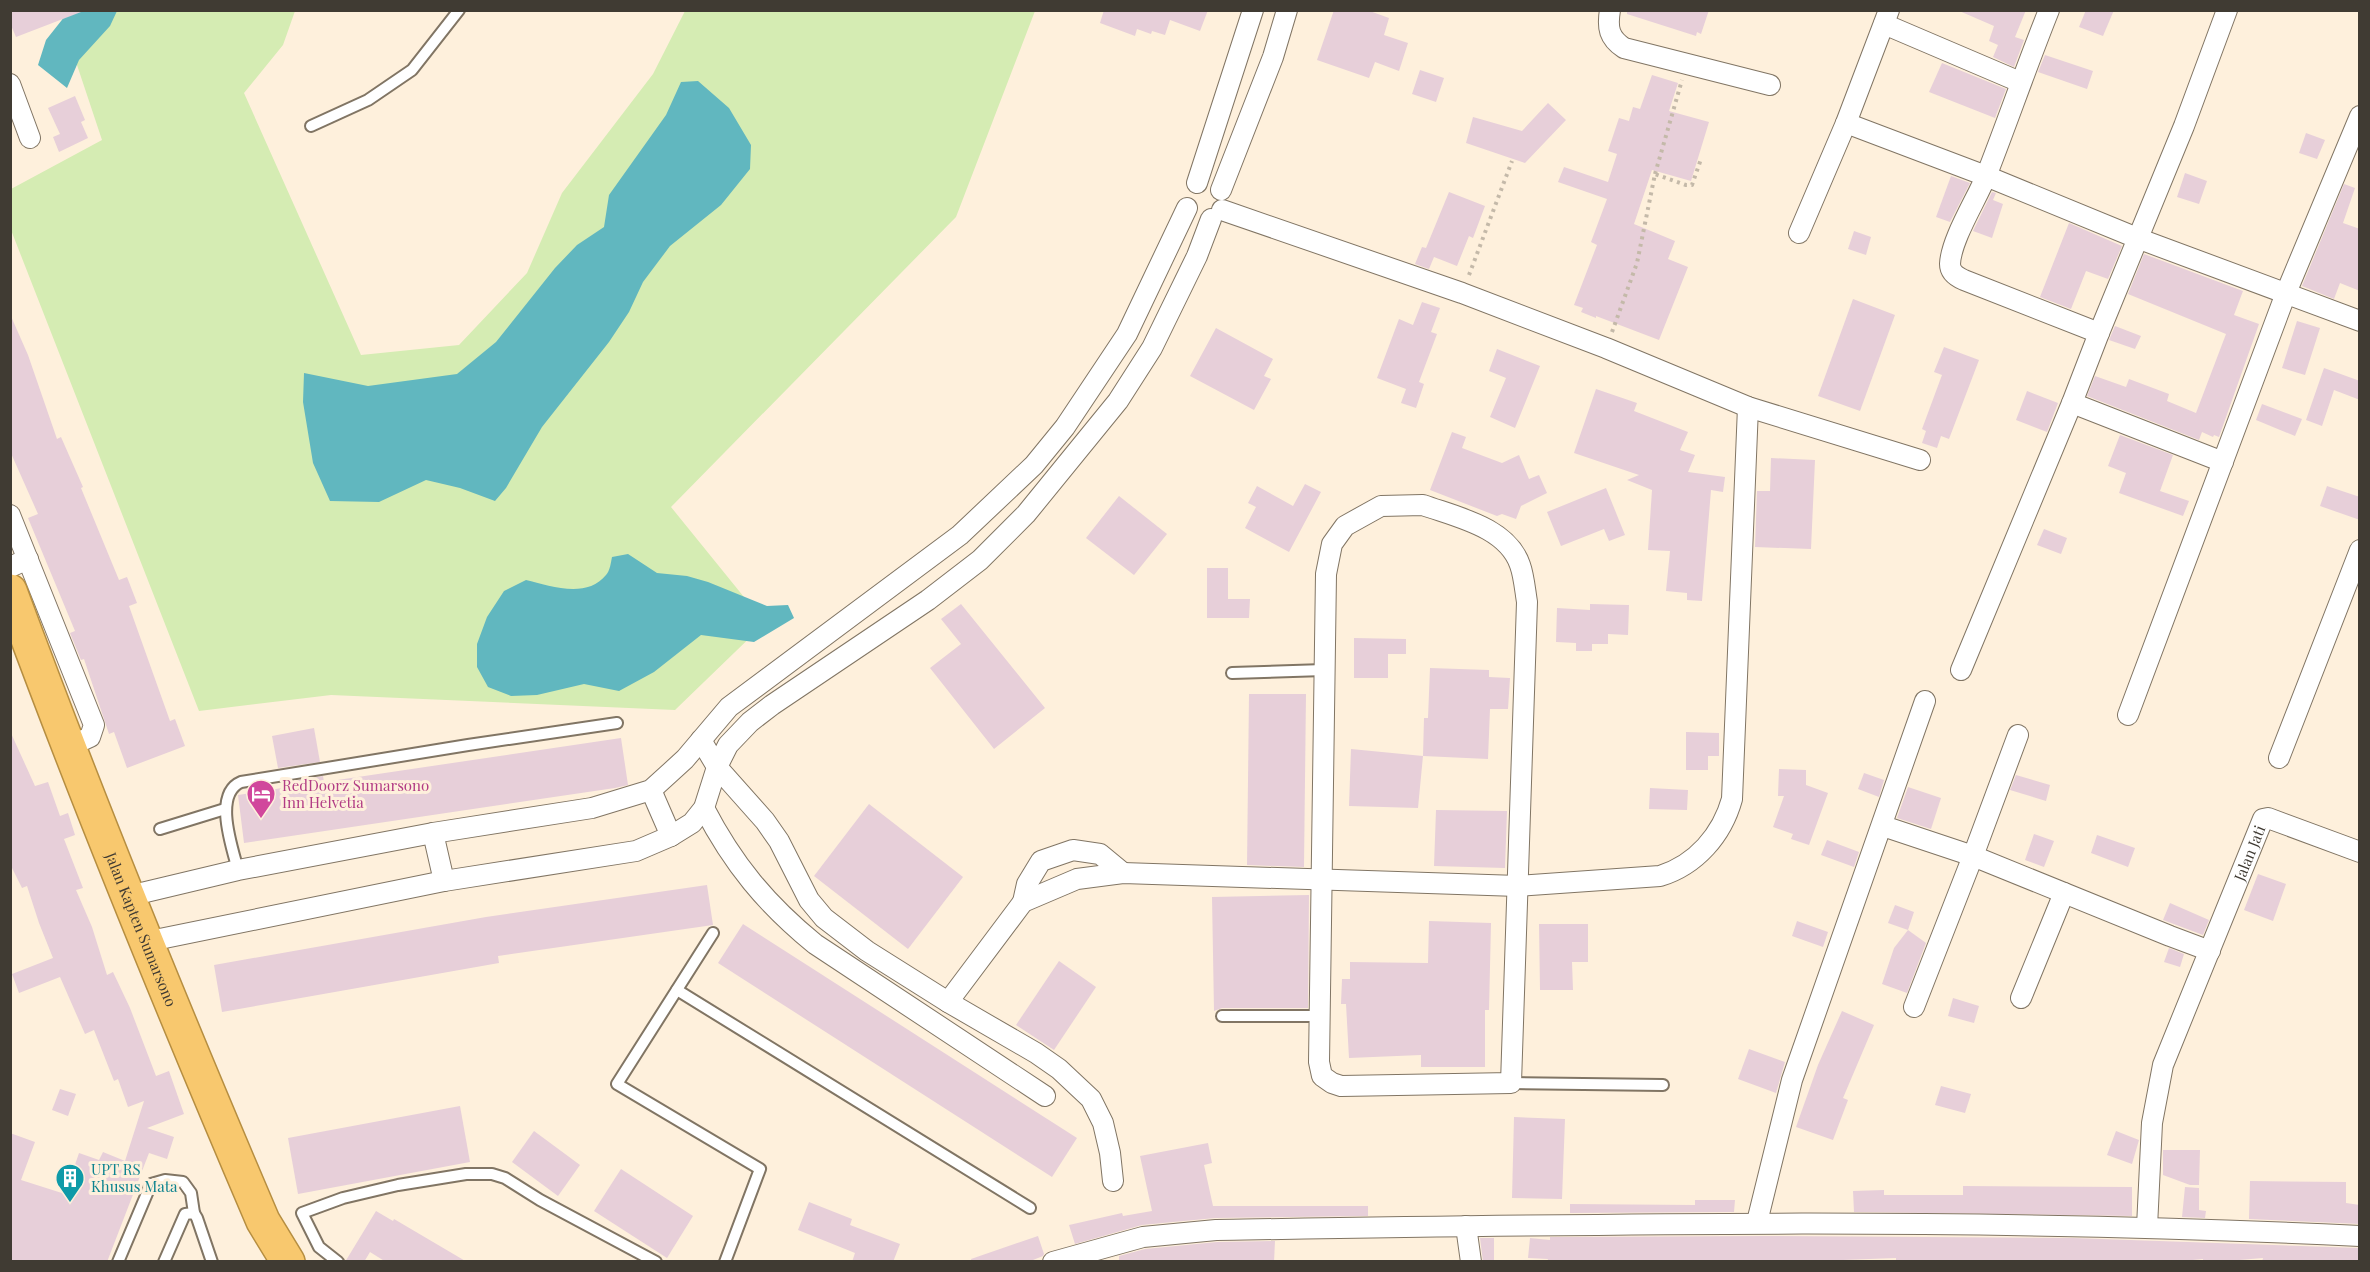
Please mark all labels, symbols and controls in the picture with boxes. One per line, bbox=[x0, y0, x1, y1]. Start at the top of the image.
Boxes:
place label: RedDoorz Sumarsono Inn Helvetia bbox=[282, 775, 429, 812]
hotel icon: RedDoorz Sumarsono Inn Helvetia bbox=[245, 778, 277, 820]
street label: Jalan Jati bbox=[2229, 822, 2270, 885]
street label: Jalan Kapten Sumarsono bbox=[101, 848, 182, 1009]
place label: UPT RS Khusus Mata bbox=[91, 1159, 178, 1196]
building icon: UPT RS Khusus Mata bbox=[54, 1162, 86, 1204]

